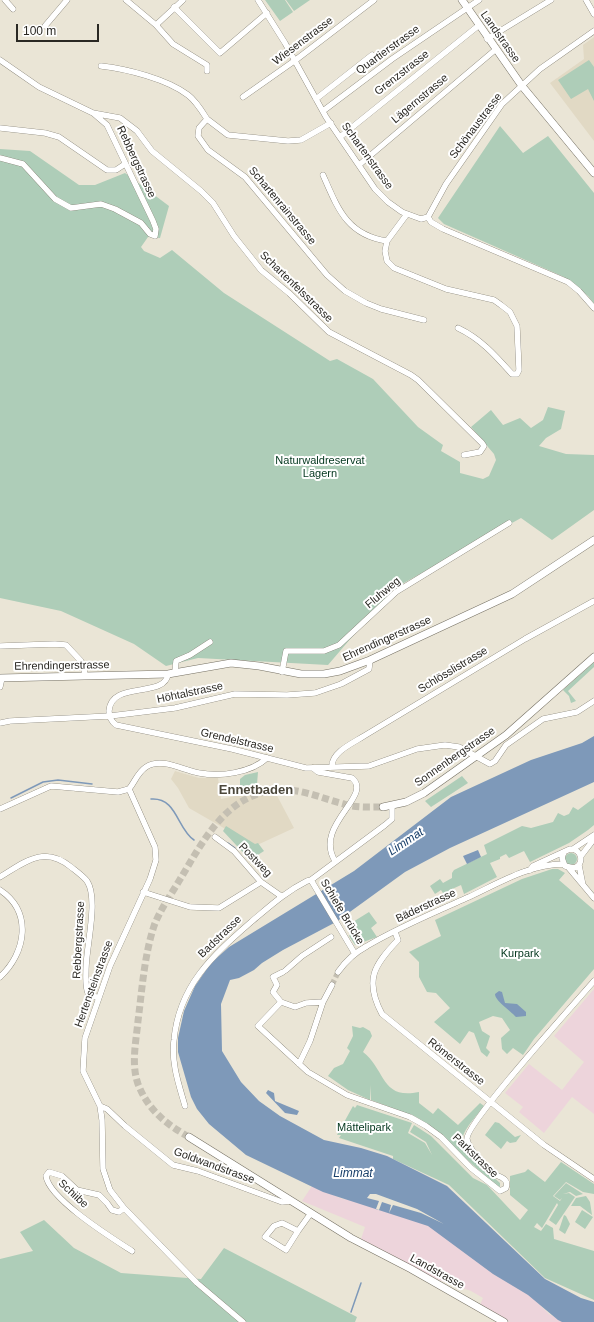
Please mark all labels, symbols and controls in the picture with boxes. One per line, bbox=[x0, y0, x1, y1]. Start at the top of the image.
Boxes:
street label: Landstrasse bbox=[477, 9, 523, 65]
street label: Wiesenstrasse bbox=[270, 14, 336, 68]
scale bar bbox=[18, 16, 101, 42]
street label: Quartierstrasse bbox=[354, 23, 422, 77]
text: 100 m bbox=[23, 24, 56, 38]
street label: Grenzstrasse bbox=[372, 48, 432, 98]
street label: Lägernstrasse bbox=[389, 72, 451, 126]
street label: Schönaustrasse bbox=[447, 91, 505, 161]
street label: Schartenstrasse bbox=[338, 120, 396, 192]
street label: Rebbergstrasse bbox=[114, 124, 158, 200]
street label: Schartenrainstrasse bbox=[246, 164, 318, 248]
street label: Schartenfelsstrasse bbox=[257, 249, 335, 325]
park label: Naturwaldreservat Lägern bbox=[275, 454, 365, 480]
street label: Fluhweg bbox=[363, 575, 403, 611]
street label: Ehrendingerstrasse bbox=[341, 614, 433, 664]
street label: Schlösslistrasse bbox=[416, 644, 490, 696]
street label: Ehrendingerstrasse bbox=[14, 659, 110, 673]
street label: Höhtalstrasse bbox=[156, 680, 224, 706]
street label: Sonnenbergstrasse bbox=[412, 724, 498, 790]
street label: Grendelstrasse bbox=[199, 726, 275, 756]
district label: Ennetbaden bbox=[219, 782, 293, 798]
water label: Limmat bbox=[386, 825, 426, 859]
street label: Postweg bbox=[236, 840, 274, 880]
street label: Schiefe Brücke bbox=[317, 877, 367, 947]
street label: Bäderstrasse bbox=[394, 886, 458, 926]
street label: Rebbergstrasse bbox=[70, 901, 88, 979]
street label: Badstrasse bbox=[196, 913, 244, 961]
street label: Hertensteinstrasse bbox=[72, 939, 116, 1029]
park label: Kurpark bbox=[501, 947, 539, 961]
street label: Römerstrasse bbox=[425, 1036, 487, 1088]
park label: Mättelipark bbox=[337, 1121, 391, 1135]
street label: Parkstrasse bbox=[450, 1131, 500, 1181]
street label: Goldwandstrasse bbox=[172, 1145, 256, 1187]
water label: Limmat bbox=[333, 1167, 373, 1181]
street label: Schiibe bbox=[55, 1177, 91, 1211]
street label: Landstrasse bbox=[408, 1252, 466, 1292]

